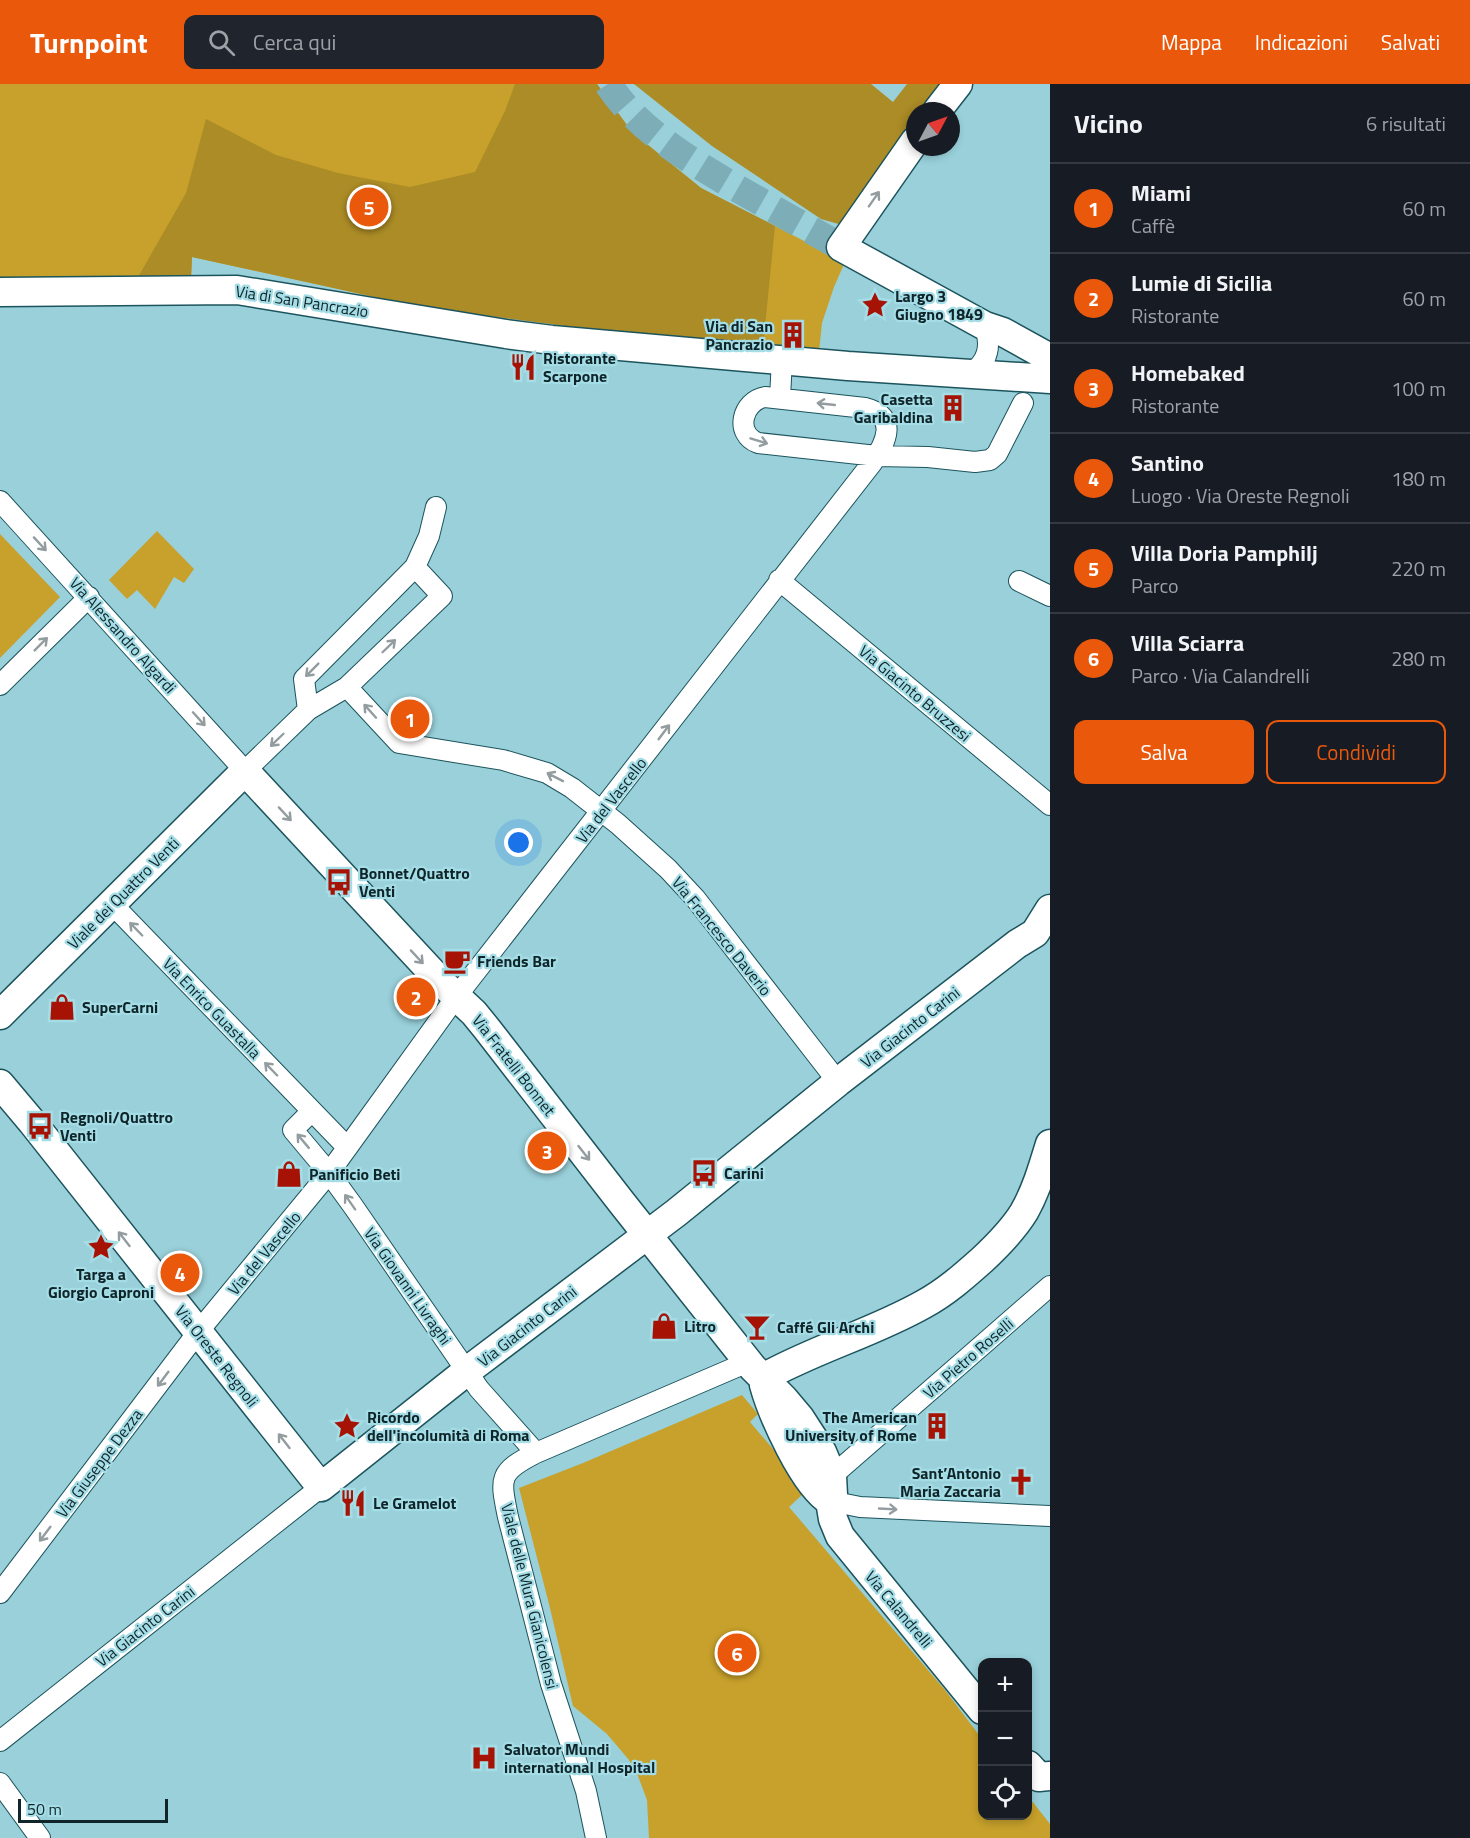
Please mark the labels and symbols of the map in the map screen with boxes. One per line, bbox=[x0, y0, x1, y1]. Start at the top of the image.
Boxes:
north arrow bbox=[906, 102, 960, 156]
pin: 5 bbox=[350, 184, 388, 230]
one-way arrow bbox=[868, 192, 880, 208]
street label: Via di San Pancrazio bbox=[234, 279, 370, 323]
place label: Largo 3 Giugno 1849 bbox=[895, 284, 983, 326]
place icon: Largo 3 Giugno 1849 bbox=[860, 290, 890, 320]
place label: Via di San Pancrazio bbox=[705, 314, 773, 356]
building icon: Via di San Pancrazio bbox=[778, 320, 808, 350]
place label: Ristorante Scarpone bbox=[543, 346, 616, 388]
restaurant icon: Ristorante Scarpone bbox=[508, 352, 538, 382]
place label: Casetta Garibaldina bbox=[854, 387, 933, 429]
building icon: Casetta Garibaldina bbox=[938, 393, 968, 423]
one-way arrow bbox=[817, 398, 837, 409]
one-way arrow bbox=[750, 436, 769, 447]
one-way arrow bbox=[32, 536, 46, 551]
street label: Via Alessandro Algardi bbox=[64, 571, 182, 699]
one-way arrow bbox=[34, 637, 49, 651]
one-way arrow bbox=[382, 639, 397, 654]
street label: Via Giacinto Bruzzesi bbox=[854, 639, 976, 747]
one-way arrow bbox=[305, 662, 320, 677]
pin: 1 bbox=[390, 696, 430, 742]
one-way arrow bbox=[363, 704, 377, 719]
one-way arrow bbox=[192, 712, 206, 727]
one-way arrow bbox=[657, 724, 670, 740]
one-way arrow bbox=[269, 733, 284, 748]
street label: Via del Vascello bbox=[570, 752, 652, 848]
one-way arrow bbox=[546, 771, 564, 783]
one-way arrow bbox=[278, 806, 292, 821]
your location bbox=[504, 828, 533, 857]
street label: Viale dei Quattro Venti bbox=[62, 832, 184, 954]
place label: Bonnet/Quattro Venti bbox=[359, 861, 470, 903]
bus stop icon: Bonnet/Quattro Venti bbox=[324, 867, 354, 897]
street label: Via Francesco Daverio bbox=[666, 871, 778, 1001]
one-way arrow bbox=[128, 921, 143, 936]
cafe icon: Friends Bar bbox=[442, 946, 472, 976]
one-way arrow bbox=[410, 949, 425, 964]
place label: Friends Bar bbox=[477, 949, 556, 973]
street label: Via Enrico Guastalla bbox=[157, 952, 267, 1064]
pin: 2 bbox=[396, 974, 436, 1020]
street label: Via Giacinto Carini bbox=[855, 981, 965, 1073]
shop icon: SuperCarni bbox=[47, 992, 77, 1022]
place label: SuperCarni bbox=[82, 995, 158, 1019]
street label: Via Fratelli Bonnet bbox=[467, 1009, 562, 1121]
one-way arrow bbox=[264, 1062, 278, 1077]
place label: Regnoli/Quattro Venti bbox=[60, 1105, 173, 1147]
bus stop icon: Regnoli/Quattro Venti bbox=[25, 1111, 55, 1141]
pin: 3 bbox=[528, 1128, 566, 1174]
one-way arrow bbox=[297, 1134, 310, 1150]
one-way arrow bbox=[577, 1145, 590, 1161]
bus stop icon: Carini bbox=[689, 1158, 719, 1188]
shop icon: Panificio Beti bbox=[274, 1159, 304, 1189]
place label: Carini bbox=[724, 1161, 764, 1185]
place label: Panificio Beti bbox=[309, 1162, 401, 1186]
one-way arrow bbox=[344, 1195, 356, 1211]
street label: Via del Vascello bbox=[222, 1206, 306, 1300]
street label: Via Giovanni Livraghi bbox=[358, 1222, 458, 1350]
one-way arrow bbox=[118, 1231, 131, 1247]
place icon: Targa a Giorgio Caproni bbox=[86, 1232, 116, 1262]
pin: 4 bbox=[160, 1250, 200, 1296]
place label: Targa a Giorgio Caproni bbox=[48, 1262, 154, 1304]
street label: Via Giacinto Carini bbox=[472, 1280, 582, 1372]
street label: Via Oreste Regnoli bbox=[170, 1300, 264, 1412]
shop icon: Litro bbox=[649, 1311, 679, 1341]
bar icon: Caffé Gli Archi bbox=[742, 1312, 772, 1342]
street label: Via Pietro Roselli bbox=[918, 1312, 1018, 1404]
place label: Litro bbox=[684, 1314, 716, 1338]
place label: Caffé Gli Archi bbox=[777, 1315, 874, 1339]
one-way arrow bbox=[156, 1370, 169, 1386]
street label: Via Giuseppe Dezza bbox=[50, 1403, 148, 1523]
place label: Ricordo dell'incolumità di Roma bbox=[367, 1405, 530, 1447]
place label: The American University of Rome bbox=[785, 1405, 917, 1447]
place icon: Ricordo dell'incolumità di Roma bbox=[332, 1411, 362, 1441]
building icon: The American University of Rome bbox=[922, 1411, 952, 1441]
one-way arrow bbox=[278, 1433, 291, 1449]
place label: Sant’Antonio Maria Zaccaria bbox=[900, 1461, 1001, 1503]
church icon: Sant’Antonio Maria Zaccaria bbox=[1006, 1467, 1036, 1497]
restaurant icon: Le Gramelot bbox=[338, 1488, 368, 1518]
place label: Le Gramelot bbox=[373, 1491, 457, 1515]
street label: Viale delle Mura Gianicolensi bbox=[495, 1501, 565, 1691]
one-way arrow bbox=[877, 1503, 897, 1514]
one-way arrow bbox=[39, 1526, 52, 1542]
street label: Via Calandrelli bbox=[860, 1565, 938, 1653]
street label: Via Giacinto Carini bbox=[90, 1580, 200, 1672]
pin: 6 bbox=[718, 1630, 756, 1676]
place label: Salvator Mundi international Hospital bbox=[504, 1737, 655, 1779]
hospital icon: Salvator Mundi international Hospital bbox=[469, 1743, 499, 1773]
scale bar bbox=[18, 1796, 168, 1824]

